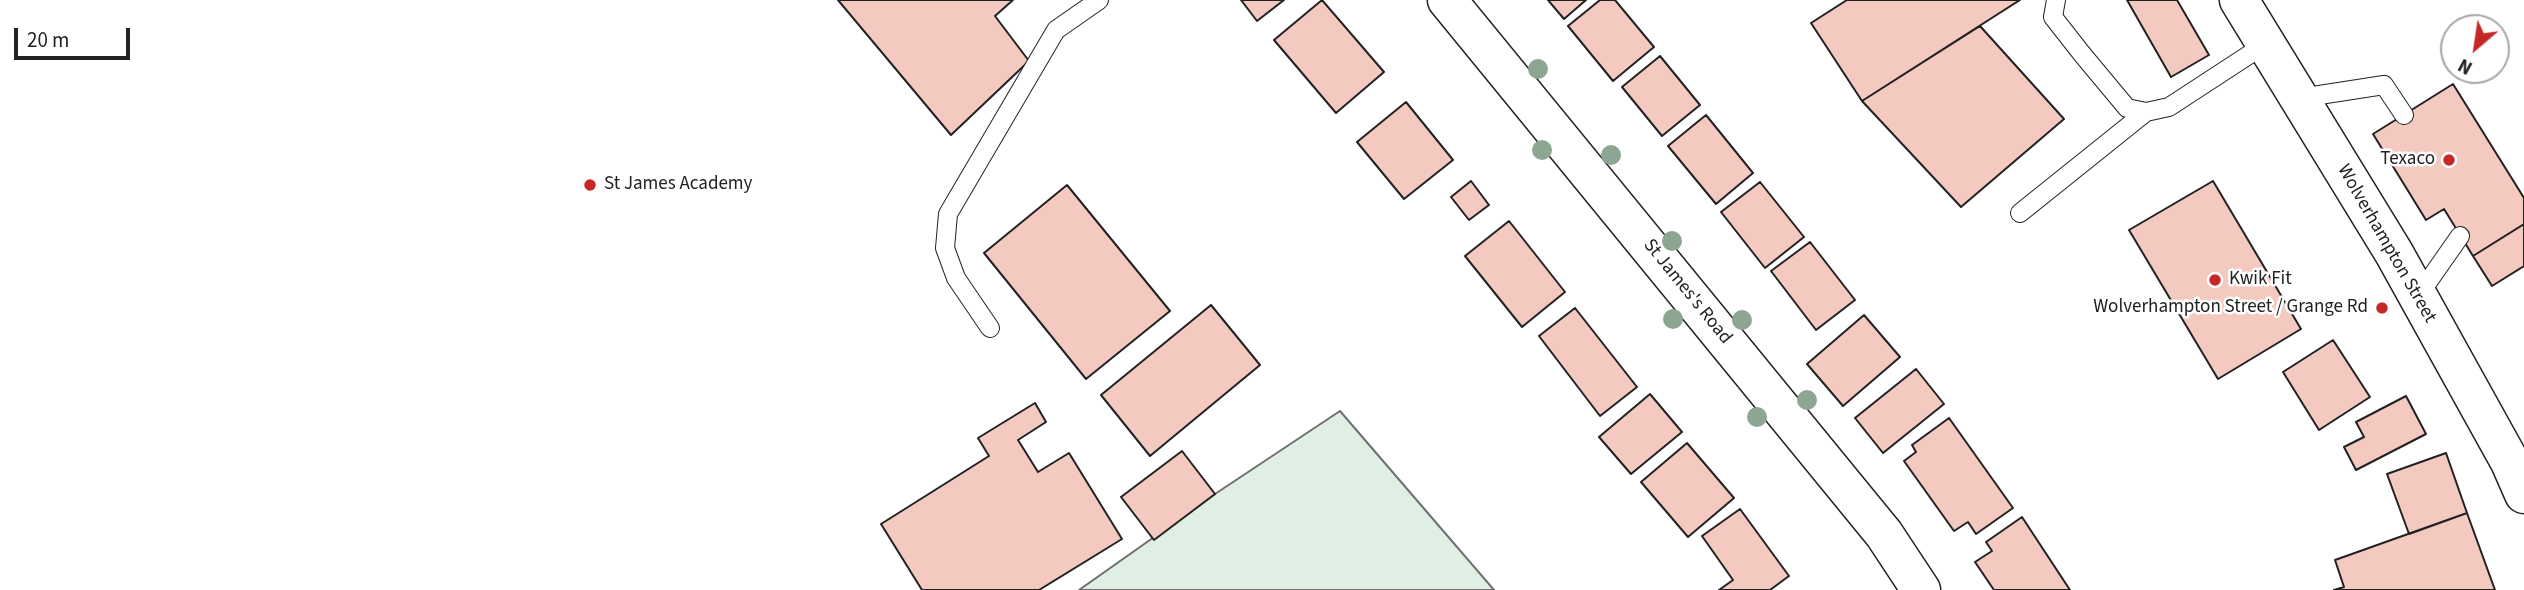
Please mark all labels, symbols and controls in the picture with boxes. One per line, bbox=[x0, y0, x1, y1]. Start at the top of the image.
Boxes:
scale bar bbox=[18, 14, 133, 58]
north arrow bbox=[2440, 14, 2510, 84]
text: 20 m bbox=[27, 25, 69, 55]
text: N bbox=[2453, 51, 2478, 81]
place label: Texaco bbox=[2380, 149, 2435, 171]
marker: Texaco bbox=[2441, 152, 2457, 168]
street label: Wolverhampton Street bbox=[2331, 161, 2441, 327]
place label: St James Academy bbox=[604, 174, 752, 196]
marker: St James Academy bbox=[582, 177, 598, 193]
street label: St James's Road bbox=[1638, 235, 1736, 349]
place label: Kwik Fit bbox=[2229, 269, 2292, 291]
marker: Kwik Fit bbox=[2207, 272, 2223, 288]
place label: Wolverhampton Street / Grange Rd bbox=[2093, 297, 2368, 319]
marker: Wolverhampton Street / Grange Rd bbox=[2374, 300, 2390, 316]

